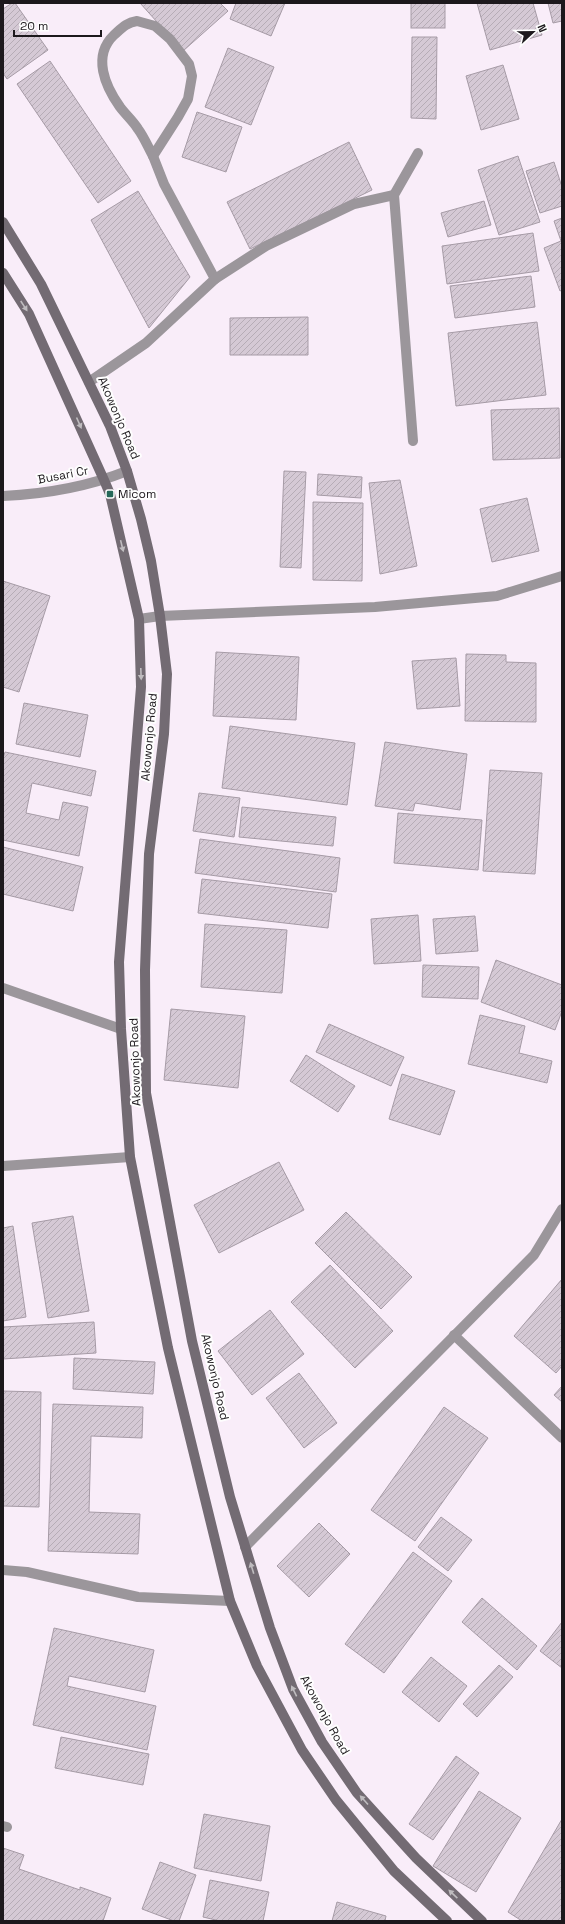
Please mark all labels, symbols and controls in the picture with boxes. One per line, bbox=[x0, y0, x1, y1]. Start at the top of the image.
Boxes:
scale bar bbox=[14, 12, 101, 38]
north arrow bbox=[513, 12, 553, 52]
text: 20 m bbox=[20, 18, 48, 34]
text: N bbox=[534, 22, 550, 34]
one-way arrow bbox=[20, 300, 28, 311]
street label: Akowonjo Road bbox=[94, 374, 144, 462]
one-way arrow bbox=[76, 418, 82, 429]
street label: Busari Cr bbox=[36, 462, 90, 488]
place label: Micom bbox=[118, 486, 156, 502]
marker: Micom bbox=[105, 489, 115, 499]
one-way arrow bbox=[119, 539, 125, 552]
one-way arrow bbox=[137, 668, 144, 680]
street label: Akowonjo Road bbox=[137, 692, 161, 782]
street label: Akowonjo Road bbox=[125, 1018, 145, 1106]
street label: Akowonjo Road bbox=[197, 1332, 233, 1422]
one-way arrow bbox=[248, 1562, 254, 1574]
street label: Akowonjo Road bbox=[297, 1673, 353, 1757]
one-way arrow bbox=[291, 1685, 297, 1696]
one-way arrow bbox=[359, 1795, 368, 1806]
one-way arrow bbox=[449, 1890, 458, 1899]

